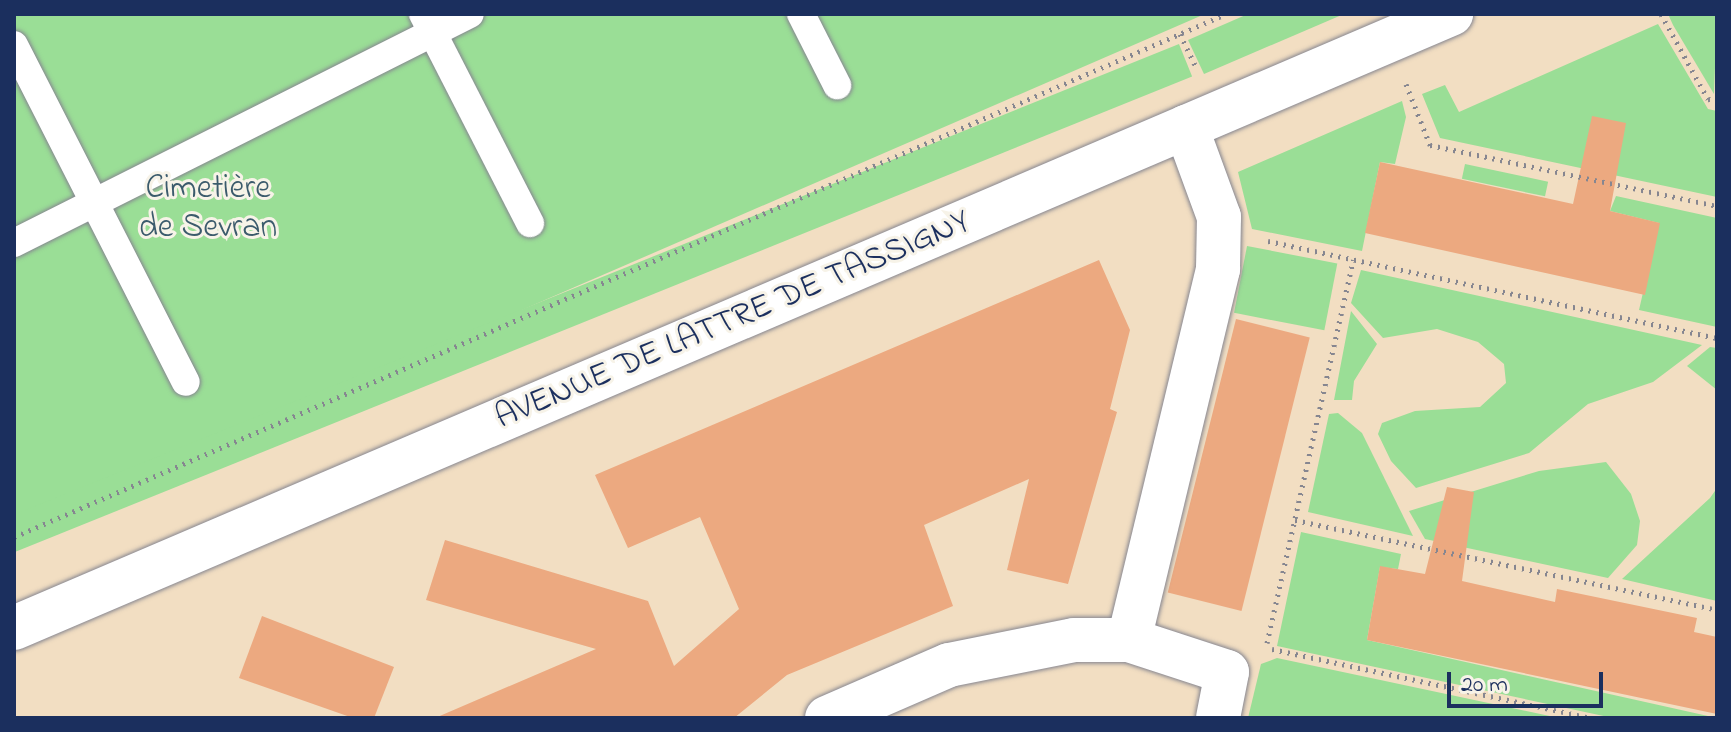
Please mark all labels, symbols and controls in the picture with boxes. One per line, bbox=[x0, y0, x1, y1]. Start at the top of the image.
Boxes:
park label: Cimetière de Sevran bbox=[139, 169, 277, 248]
street label: AVENUE DE LATTRE DE TASSIGNY bbox=[490, 202, 976, 440]
scale bar bbox=[1451, 656, 1607, 706]
text: 20 m bbox=[1461, 668, 1508, 703]

